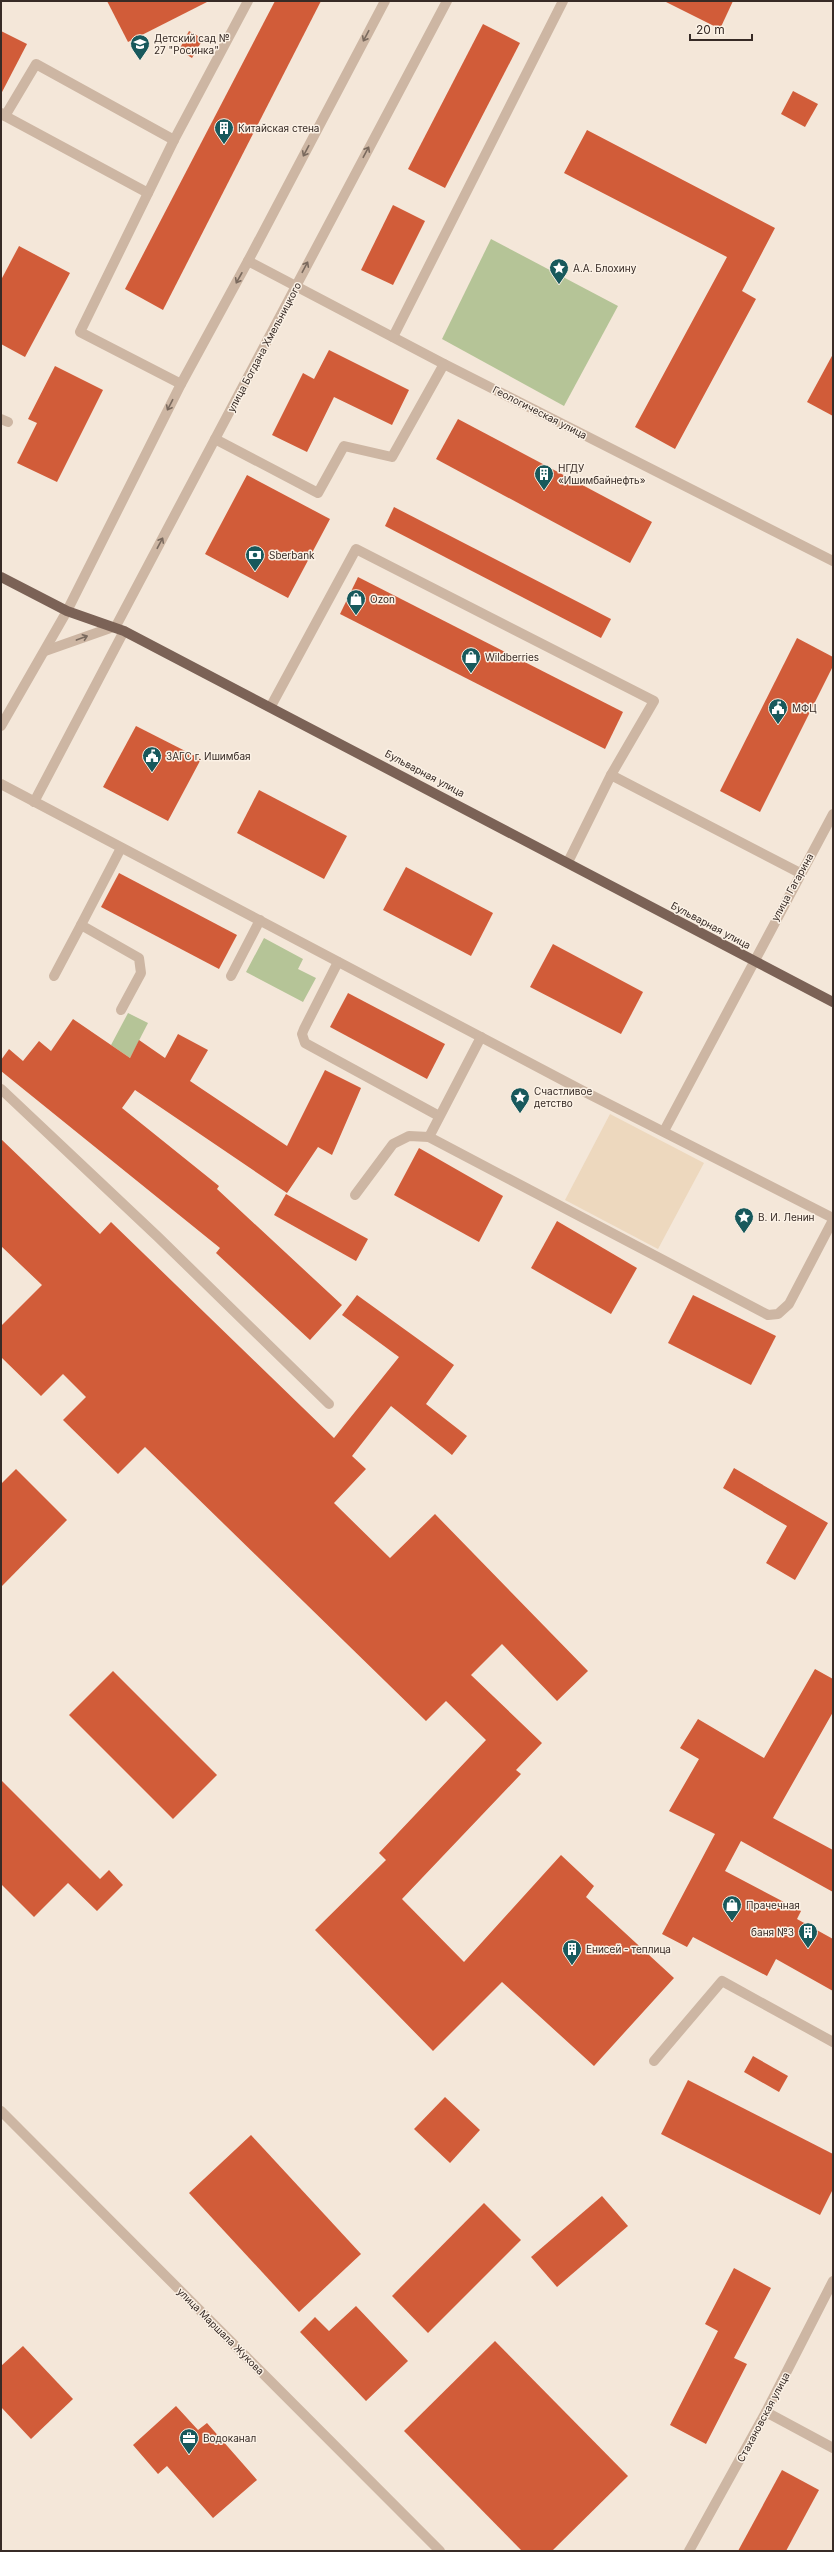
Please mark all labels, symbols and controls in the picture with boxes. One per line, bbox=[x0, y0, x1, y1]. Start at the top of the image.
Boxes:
scale bar bbox=[690, 16, 752, 42]
text: 20 m bbox=[696, 22, 725, 37]
one-way arrow bbox=[362, 29, 370, 41]
place label: Детский сад № 27 "Росинка" bbox=[154, 32, 230, 56]
school or university icon: Детский сад № 27 "Росинка" bbox=[129, 33, 151, 61]
building icon: Китайская стена bbox=[213, 117, 235, 145]
place label: Китайская стена bbox=[238, 122, 319, 134]
one-way arrow bbox=[302, 144, 309, 156]
one-way arrow bbox=[363, 147, 371, 159]
place icon: А.А. Блохину bbox=[548, 257, 570, 285]
one-way arrow bbox=[302, 261, 310, 273]
place label: А.А. Блохину bbox=[573, 262, 637, 274]
one-way arrow bbox=[234, 272, 242, 284]
street label: улица Богдана Хмельницкого bbox=[225, 280, 303, 414]
street label: Геологическая улица bbox=[491, 383, 589, 441]
one-way arrow bbox=[166, 398, 173, 410]
place label: НГДУ «Ишимбайнефть» bbox=[558, 462, 646, 486]
building icon: НГДУ «Ишимбайнефть» bbox=[533, 463, 555, 491]
one-way arrow bbox=[157, 537, 164, 549]
bank icon: Sberbank bbox=[244, 544, 266, 572]
place label: Sberbank bbox=[269, 549, 315, 561]
shop icon: Ozon bbox=[345, 588, 367, 616]
place label: Ozon bbox=[370, 593, 395, 605]
one-way arrow bbox=[76, 634, 88, 642]
shop icon: Wildberries bbox=[460, 646, 482, 674]
place label: Wildberries bbox=[485, 651, 539, 663]
public building icon: МФЦ bbox=[767, 697, 789, 725]
place label: МФЦ bbox=[792, 702, 817, 714]
public building icon: ЗАГС г. Ишимбая bbox=[141, 745, 163, 773]
street label: Бульварная улица bbox=[383, 747, 467, 799]
place label: ЗАГС г. Ишимбая bbox=[166, 750, 251, 762]
street label: улица Гагарина bbox=[768, 851, 816, 923]
street label: Бульварная улица bbox=[669, 899, 753, 951]
place label: Счастливое детство bbox=[534, 1085, 592, 1109]
place icon: Счастливое детство bbox=[509, 1086, 531, 1114]
place icon: В. И. Ленин bbox=[733, 1206, 755, 1234]
place label: В. И. Ленин bbox=[758, 1211, 815, 1223]
shop icon: Прачечная bbox=[721, 1894, 743, 1922]
place label: Прачечная bbox=[746, 1899, 800, 1911]
building icon: баня №3 bbox=[797, 1921, 819, 1949]
place label: баня №3 bbox=[751, 1926, 794, 1938]
building icon: Енисей - теплица bbox=[561, 1938, 583, 1966]
place label: Енисей - теплица bbox=[586, 1943, 671, 1955]
street label: улица Маршала Жукова bbox=[175, 2285, 267, 2377]
street label: Стахановская улица bbox=[734, 2370, 792, 2464]
office icon: Водоканал bbox=[178, 2427, 200, 2455]
place label: Водоканал bbox=[203, 2432, 256, 2444]

